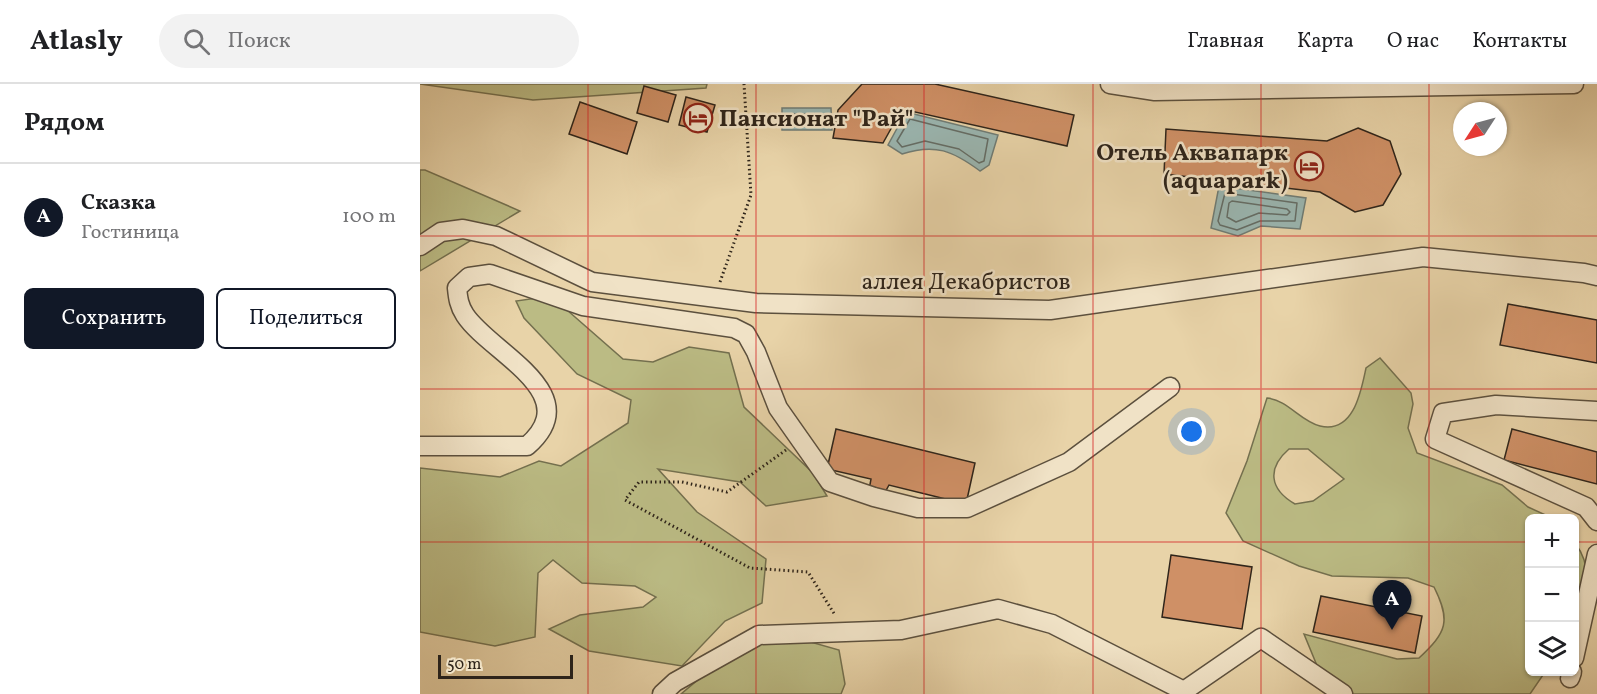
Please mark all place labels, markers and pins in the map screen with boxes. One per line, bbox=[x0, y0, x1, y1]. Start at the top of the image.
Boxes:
hotel icon: Пансионат "Рай" bbox=[682, 102, 714, 134]
place label: Пансионат "Рай" bbox=[719, 103, 914, 137]
place label: Отель Аквапарк (aquapark) bbox=[1096, 137, 1288, 199]
hotel icon: Отель Аквапарк (aquapark) bbox=[1293, 150, 1325, 182]
pin: A bbox=[1372, 580, 1412, 630]

